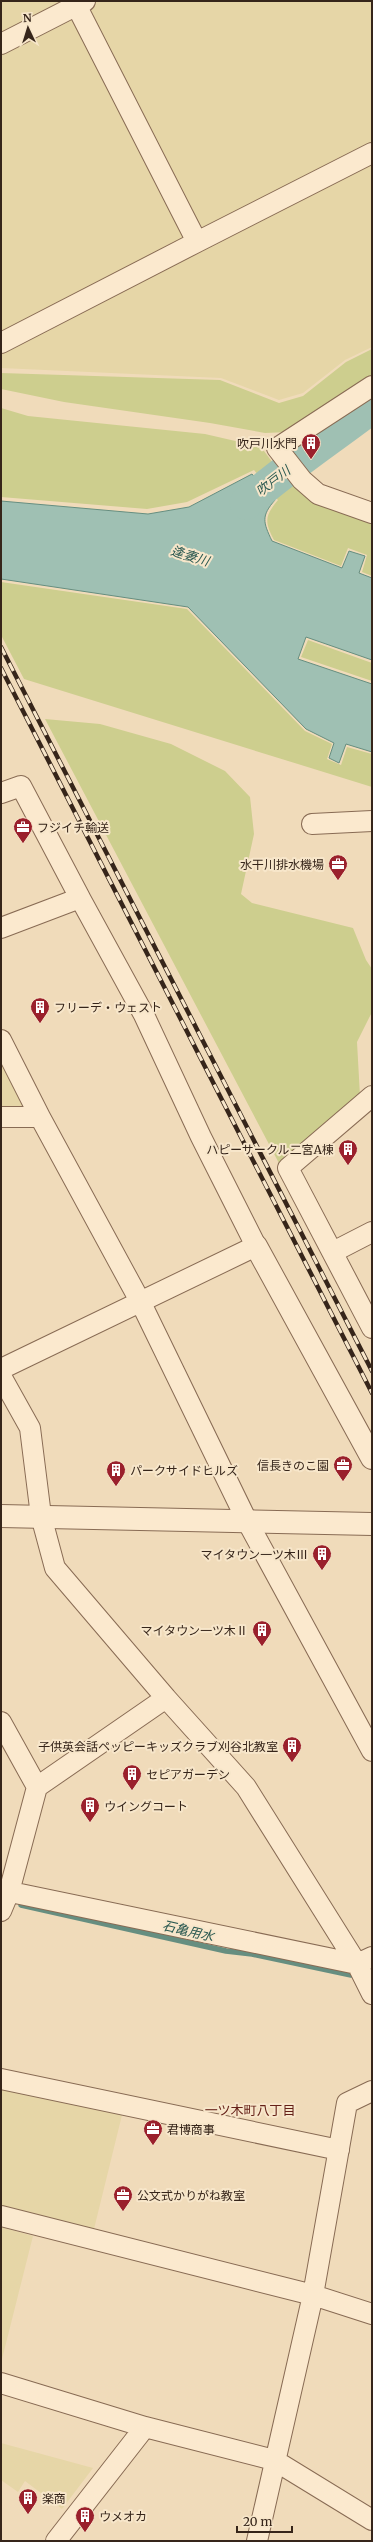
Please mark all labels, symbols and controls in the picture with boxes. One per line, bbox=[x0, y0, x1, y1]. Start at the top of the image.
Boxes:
north arrow bbox=[8, 8, 48, 48]
text: N bbox=[22, 11, 32, 25]
building icon: 吹戸川水門 bbox=[300, 432, 322, 460]
place label: 吹戸川水門 bbox=[237, 436, 297, 451]
water label: 吹戸川 bbox=[252, 461, 295, 500]
water label: 逢妻川 bbox=[169, 542, 213, 570]
office icon: フジイチ輸送 bbox=[12, 816, 34, 844]
place label: フジイチ輸送 bbox=[37, 820, 109, 835]
office icon: 水干川排水機場 bbox=[327, 853, 349, 881]
place label: 水干川排水機場 bbox=[240, 857, 324, 872]
building icon: フリーデ・ウェスト bbox=[29, 996, 51, 1024]
place label: フリーデ・ウェスト bbox=[54, 1000, 162, 1015]
building icon: ハピーサークル二宮A棟 bbox=[337, 1138, 359, 1166]
place label: ハピーサークル二宮A棟 bbox=[206, 1142, 334, 1157]
office icon: 信長きのこ園 bbox=[332, 1454, 354, 1482]
place label: 信長きのこ園 bbox=[257, 1458, 329, 1473]
building icon: パークサイドヒルズ bbox=[105, 1459, 127, 1487]
place label: パークサイドヒルズ bbox=[130, 1463, 238, 1478]
building icon: マイタウン一ツ木Ⅲ bbox=[311, 1543, 333, 1571]
place label: マイタウン一ツ木Ⅲ bbox=[200, 1547, 308, 1562]
building icon: マイタウン一ツ木Ⅱ bbox=[251, 1619, 273, 1647]
place label: マイタウン一ツ木Ⅱ bbox=[140, 1623, 248, 1638]
building icon: 子供英会話ペッピーキッズクラブ刈谷北教室 bbox=[281, 1735, 303, 1763]
place label: 子供英会話ペッピーキッズクラブ刈谷北教室 bbox=[38, 1739, 278, 1754]
building icon: セピアガーデン bbox=[121, 1763, 143, 1791]
place label: セピアガーデン bbox=[146, 1767, 230, 1782]
building icon: ウイングコート bbox=[79, 1795, 101, 1823]
place label: ウイングコート bbox=[104, 1799, 188, 1814]
water label: 石亀用水 bbox=[161, 1917, 217, 1946]
district label: 一ツ木町八丁目 bbox=[204, 2102, 296, 2119]
office icon: 君博商事 bbox=[142, 2118, 164, 2146]
place label: 君博商事 bbox=[167, 2122, 215, 2137]
office icon: 公文式かりがね教室 bbox=[112, 2184, 134, 2212]
place label: 公文式かりがね教室 bbox=[137, 2188, 245, 2203]
building icon: 楽商 bbox=[17, 2487, 39, 2515]
place label: 楽商 bbox=[42, 2491, 66, 2506]
building icon: ウメオカ bbox=[74, 2505, 96, 2533]
scale bar bbox=[237, 2508, 292, 2534]
place label: ウメオカ bbox=[99, 2509, 147, 2524]
text: 20 m bbox=[243, 2514, 272, 2529]

